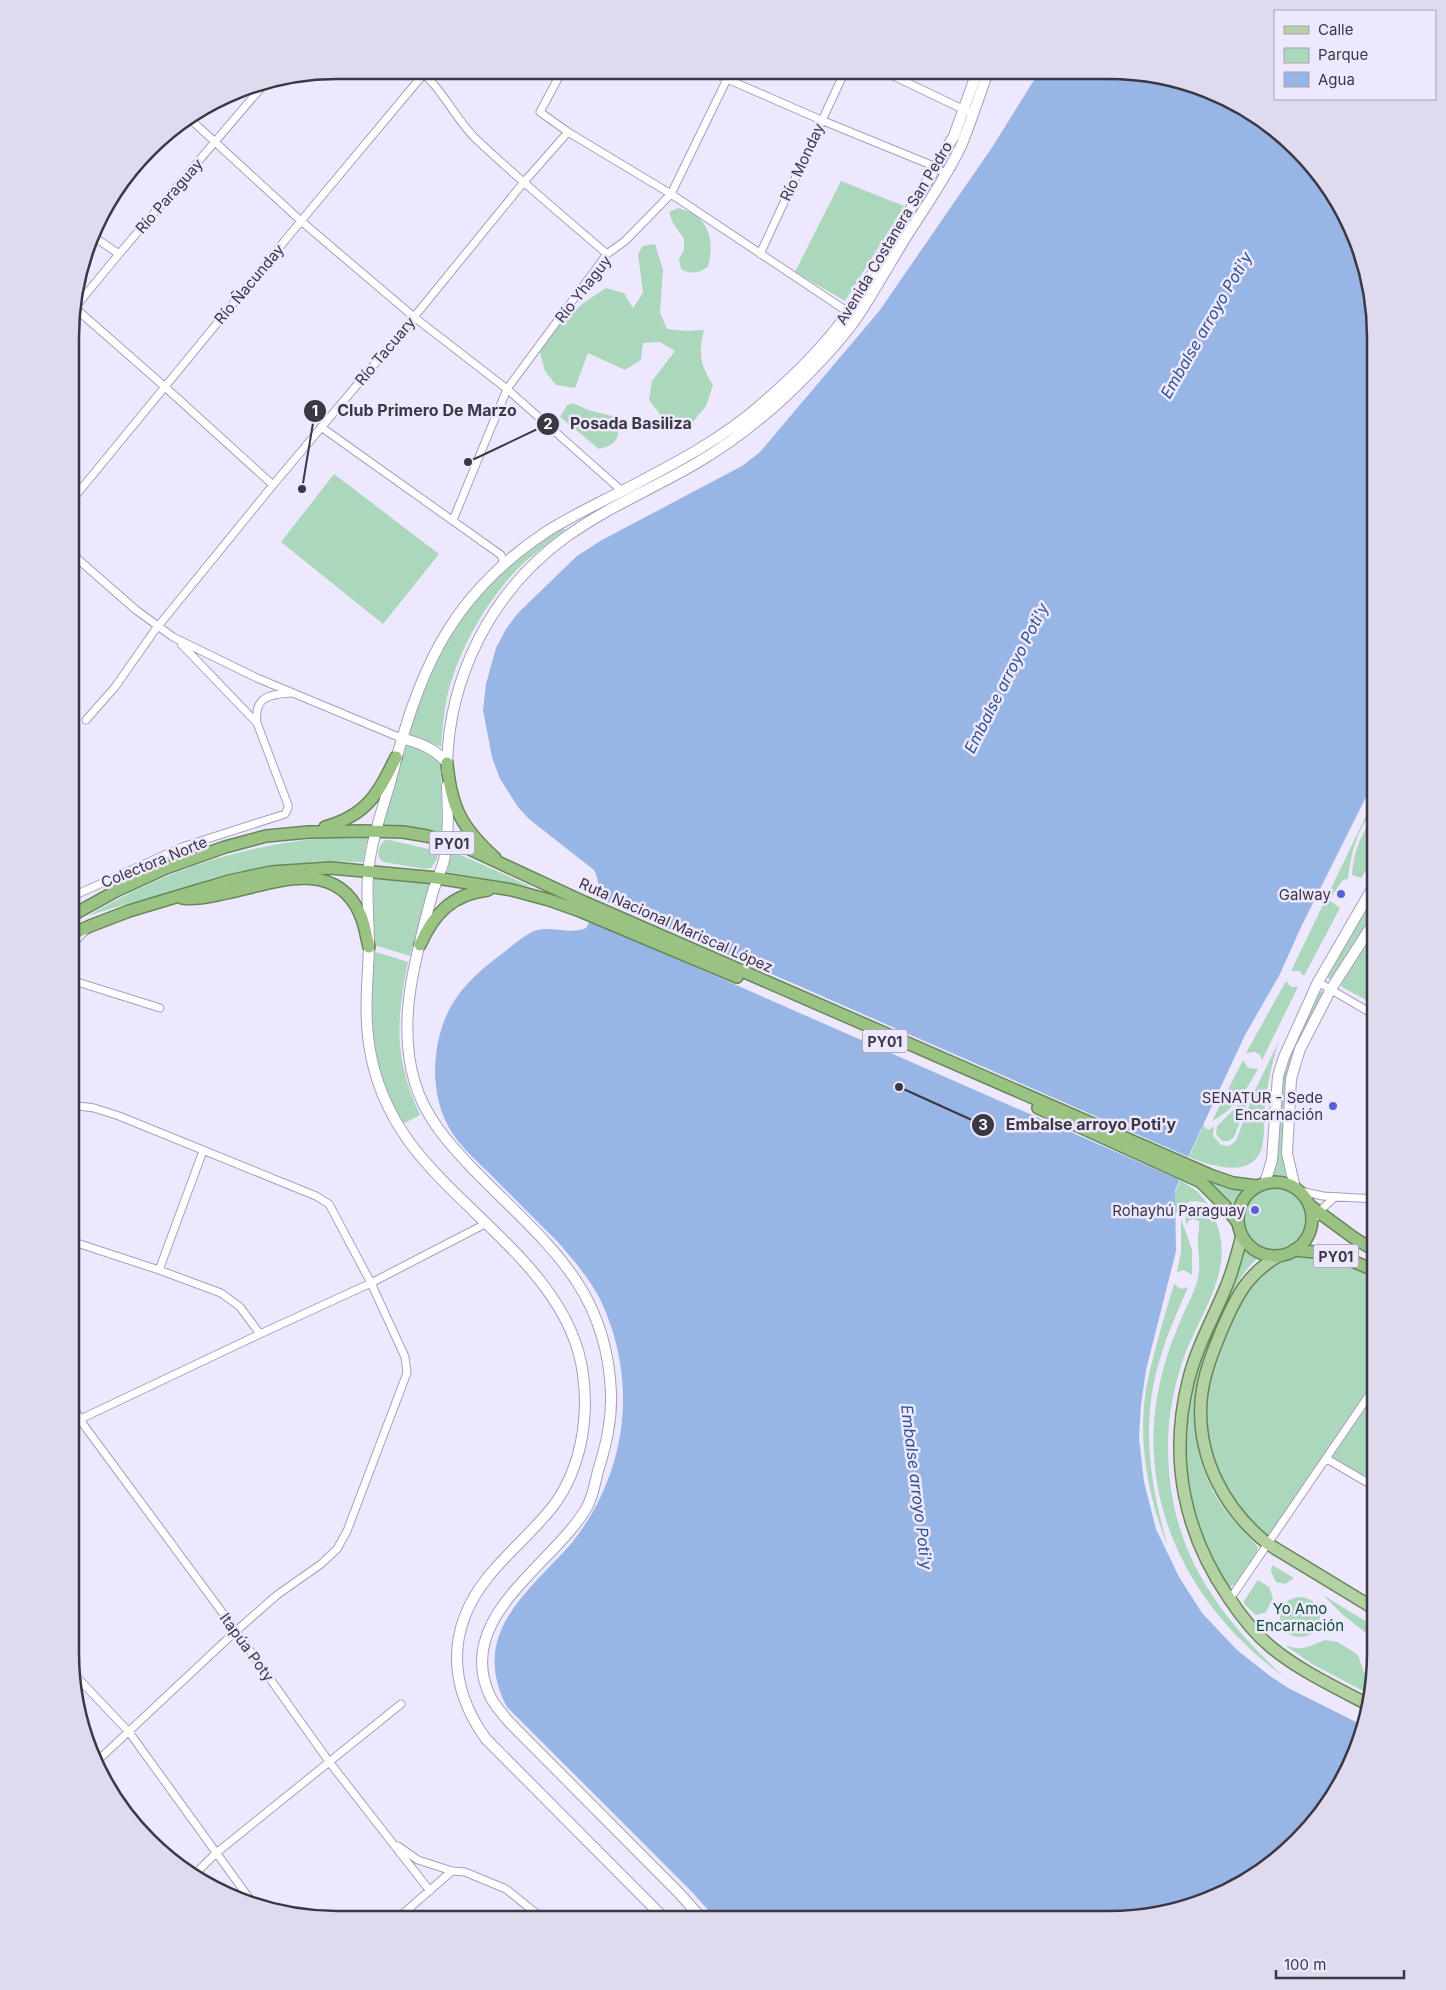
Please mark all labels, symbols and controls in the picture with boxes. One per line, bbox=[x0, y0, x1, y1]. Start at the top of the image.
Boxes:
legend bbox=[1274, 10, 1436, 100]
text: Calle bbox=[1318, 20, 1353, 39]
text: Parque bbox=[1318, 45, 1368, 64]
text: Agua bbox=[1318, 70, 1355, 89]
street label: Río Monday bbox=[776, 120, 829, 204]
street label: Avenida Costanera San Pedro bbox=[832, 138, 956, 328]
street label: Río Paraguay bbox=[131, 154, 207, 237]
street label: Río Ñacunday bbox=[210, 240, 288, 328]
water label: Embalse arroyo Poti'y bbox=[1156, 247, 1257, 402]
street label: Río Yhaguy bbox=[551, 251, 616, 327]
street label: Río Tacuary bbox=[351, 312, 420, 389]
callout: Club Primero De Marzo bbox=[302, 395, 527, 426]
text: Club Primero De Marzo bbox=[337, 400, 517, 420]
text: 1 bbox=[312, 401, 318, 420]
callout: Posada Basiliza bbox=[535, 408, 702, 439]
text: Posada Basiliza bbox=[570, 413, 692, 433]
text: 2 bbox=[543, 414, 553, 433]
water label: Embalse arroyo Poti'y bbox=[959, 599, 1053, 756]
road number: PY01 bbox=[430, 831, 474, 854]
street label: Colectora Norte bbox=[98, 832, 210, 892]
street label: Ruta Nacional Mariscal López bbox=[576, 874, 776, 976]
place label: Galway bbox=[1279, 885, 1332, 904]
marker: Galway bbox=[1335, 888, 1347, 900]
road number: PY01 bbox=[862, 1030, 908, 1052]
place label: SENATUR - Sede Encarnación bbox=[1202, 1088, 1323, 1124]
marker: SENATUR - Sede Encarnación bbox=[1327, 1100, 1339, 1112]
callout: Embalse arroyo Poti'y bbox=[971, 1109, 1186, 1140]
text: Embalse arroyo Poti'y bbox=[1006, 1114, 1177, 1134]
text: 3 bbox=[978, 1115, 988, 1134]
place label: Rohayhú Paraguay bbox=[1112, 1201, 1246, 1220]
marker: Rohayhú Paraguay bbox=[1249, 1204, 1261, 1216]
road number: PY01 bbox=[1314, 1244, 1358, 1268]
water label: Embalse arroyo Poti'y bbox=[897, 1403, 937, 1572]
park label: Yo Amo Encarnación bbox=[1256, 1599, 1344, 1635]
street label: Itapúa Poty bbox=[216, 1609, 279, 1686]
scale bar bbox=[1276, 1948, 1404, 1980]
text: 100 m bbox=[1284, 1955, 1326, 1974]

